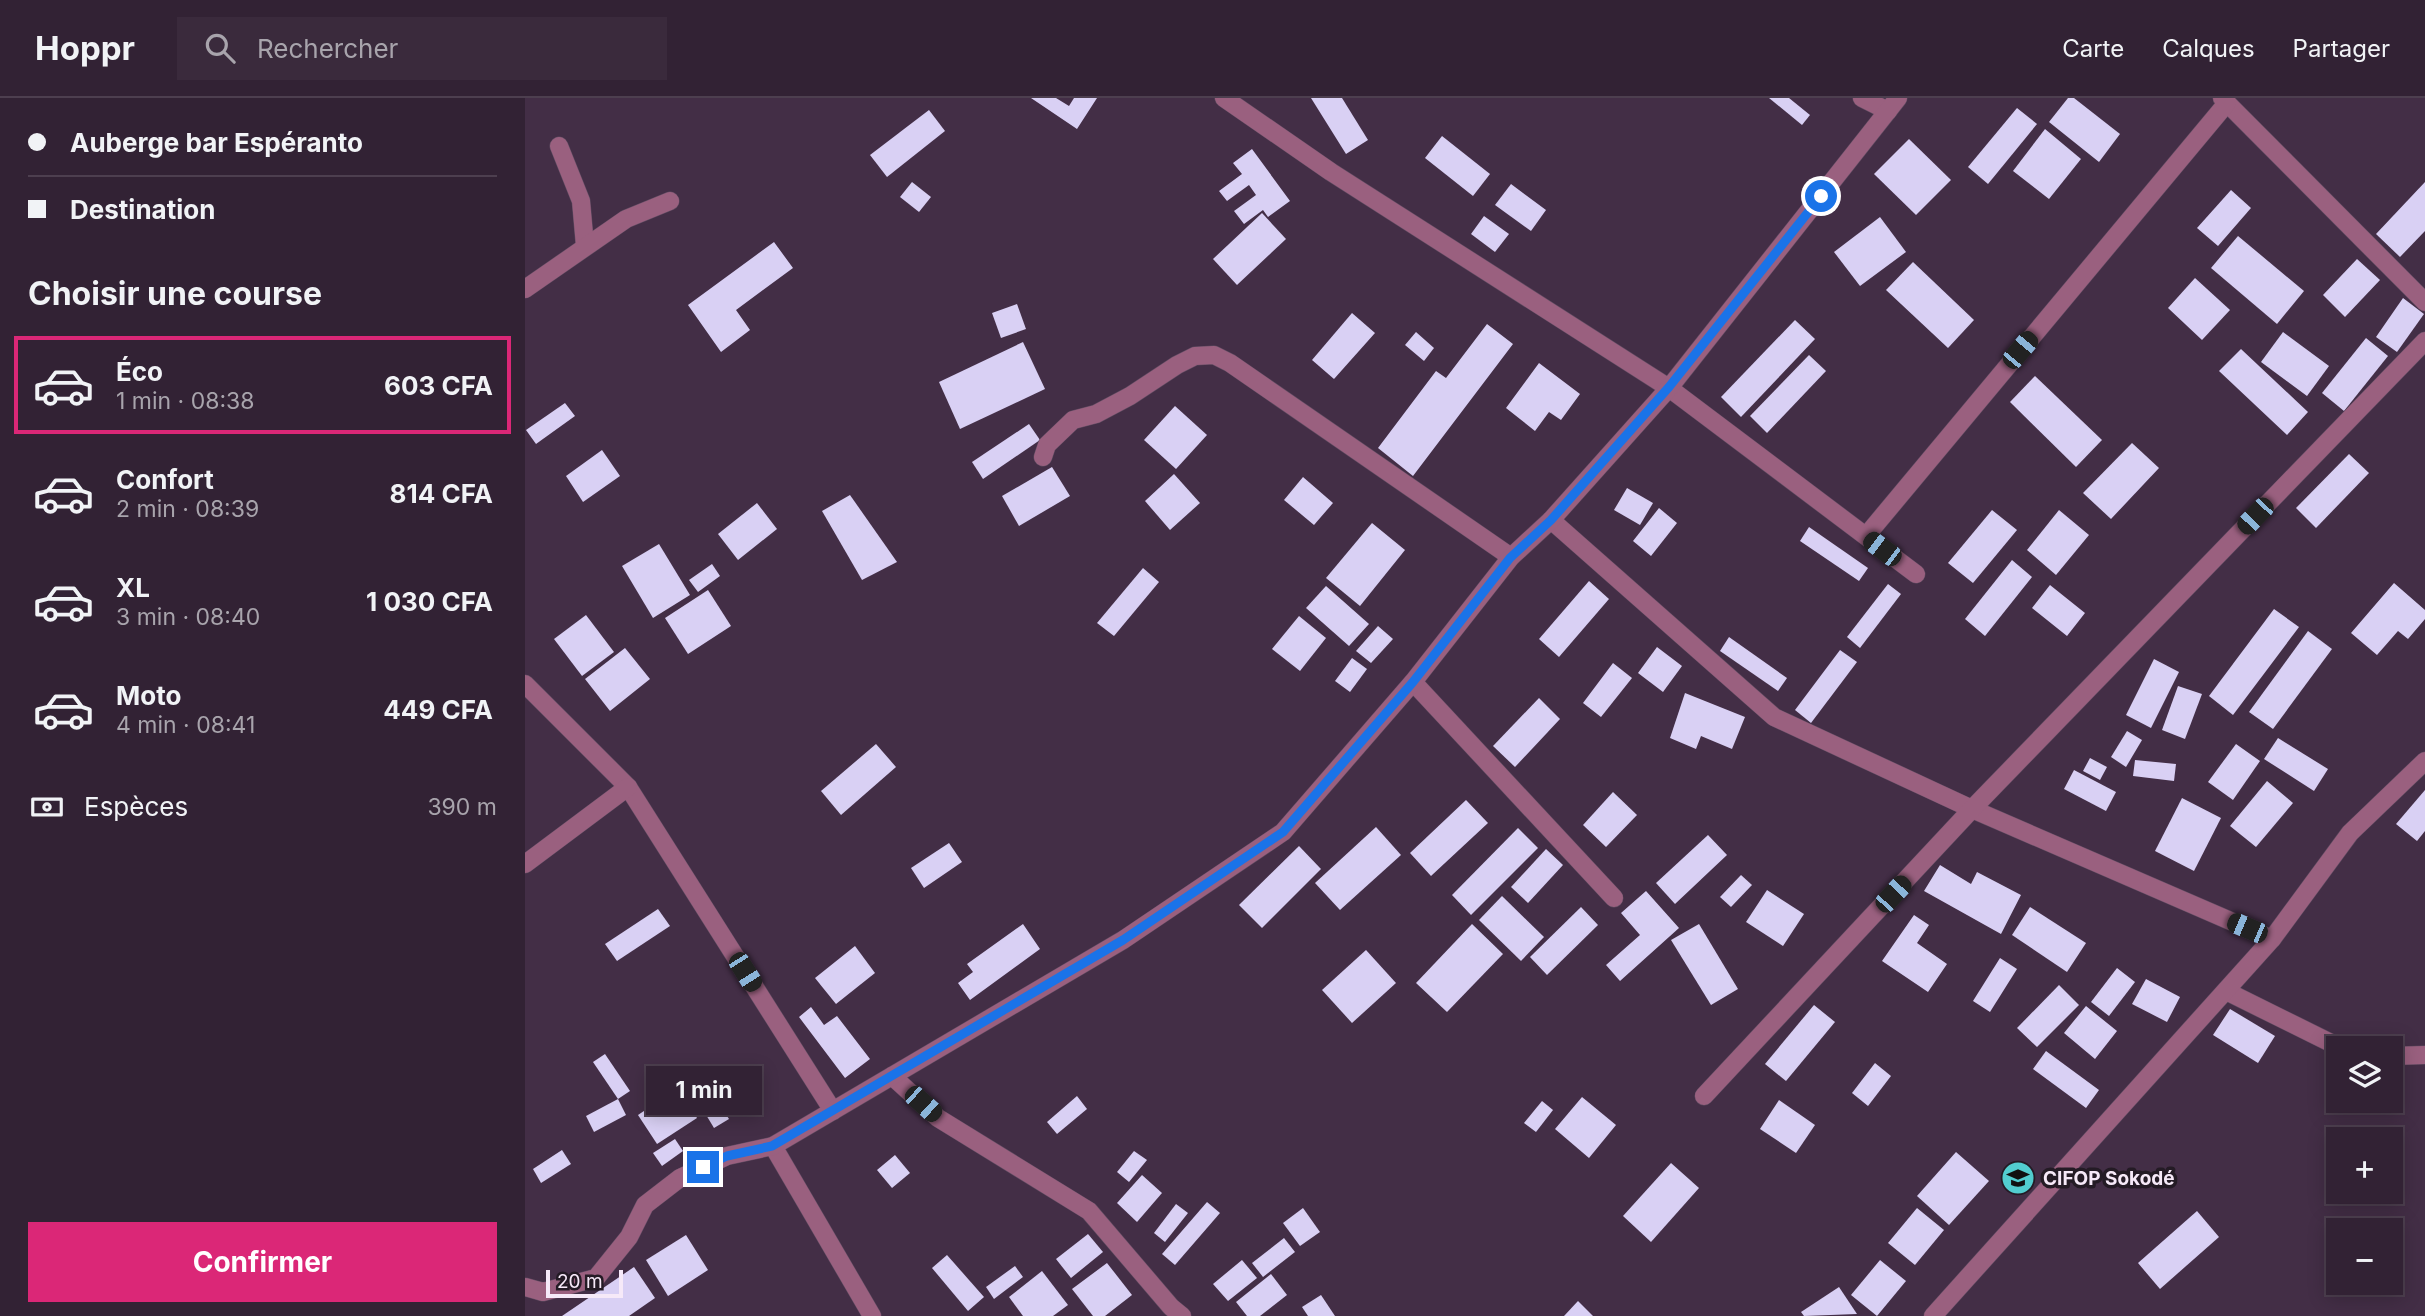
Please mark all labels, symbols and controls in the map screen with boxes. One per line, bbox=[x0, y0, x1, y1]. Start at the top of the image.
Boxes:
search box bbox=[177, 17, 667, 80]
text: Hoppr bbox=[35, 28, 135, 68]
icon: search bbox=[201, 29, 239, 67]
text: Rechercher bbox=[257, 33, 398, 64]
text: Carte bbox=[2062, 34, 2124, 63]
text: Calques bbox=[2162, 34, 2255, 63]
text: Partager bbox=[2293, 34, 2390, 63]
text: Auberge bar Espéranto bbox=[70, 127, 363, 158]
route start bbox=[1805, 180, 1837, 212]
text: Destination bbox=[70, 194, 215, 225]
text: Choisir une course bbox=[28, 274, 322, 313]
car bbox=[1999, 327, 2042, 373]
icon: car bbox=[32, 354, 95, 417]
text: Éco bbox=[116, 356, 163, 387]
text: 603 CFA bbox=[384, 370, 493, 401]
text: 1 min · 08:38 bbox=[116, 387, 255, 415]
icon: car bbox=[32, 462, 95, 525]
text: Confort bbox=[116, 464, 214, 495]
text: 814 CFA bbox=[390, 478, 493, 509]
car bbox=[2233, 494, 2278, 538]
text: 2 min · 08:39 bbox=[116, 495, 259, 523]
car bbox=[1859, 528, 1906, 570]
icon: car bbox=[32, 570, 95, 633]
text: XL bbox=[116, 572, 150, 603]
text: 1 030 CFA bbox=[366, 586, 493, 617]
text: 3 min · 08:40 bbox=[116, 603, 260, 631]
icon: car bbox=[32, 678, 95, 741]
text: Moto bbox=[116, 680, 181, 711]
text: 449 CFA bbox=[383, 694, 493, 725]
text: 4 min · 08:41 bbox=[116, 711, 255, 739]
icon: cash bbox=[28, 788, 66, 826]
text: Espèces bbox=[84, 791, 188, 822]
text: 390 m bbox=[427, 793, 497, 821]
car bbox=[1871, 871, 1916, 917]
car bbox=[2224, 910, 2271, 946]
car bbox=[725, 949, 766, 995]
map controls bbox=[2326, 1036, 2403, 1295]
button: layers bbox=[2326, 1036, 2403, 1113]
callout: 1 min bbox=[645, 1066, 761, 1114]
text: 1 min bbox=[676, 1076, 732, 1104]
car bbox=[901, 1082, 946, 1126]
button: + bbox=[2326, 1127, 2403, 1204]
route end bbox=[687, 1151, 719, 1183]
school or university icon: CIFOP Sokodé bbox=[1999, 1159, 2037, 1197]
place label: CIFOP Sokodé bbox=[2043, 1167, 2175, 1190]
button: − bbox=[2326, 1218, 2403, 1295]
button: Confirmer bbox=[28, 1222, 497, 1302]
scale bar bbox=[546, 1267, 623, 1299]
text: 20 m bbox=[557, 1270, 603, 1293]

